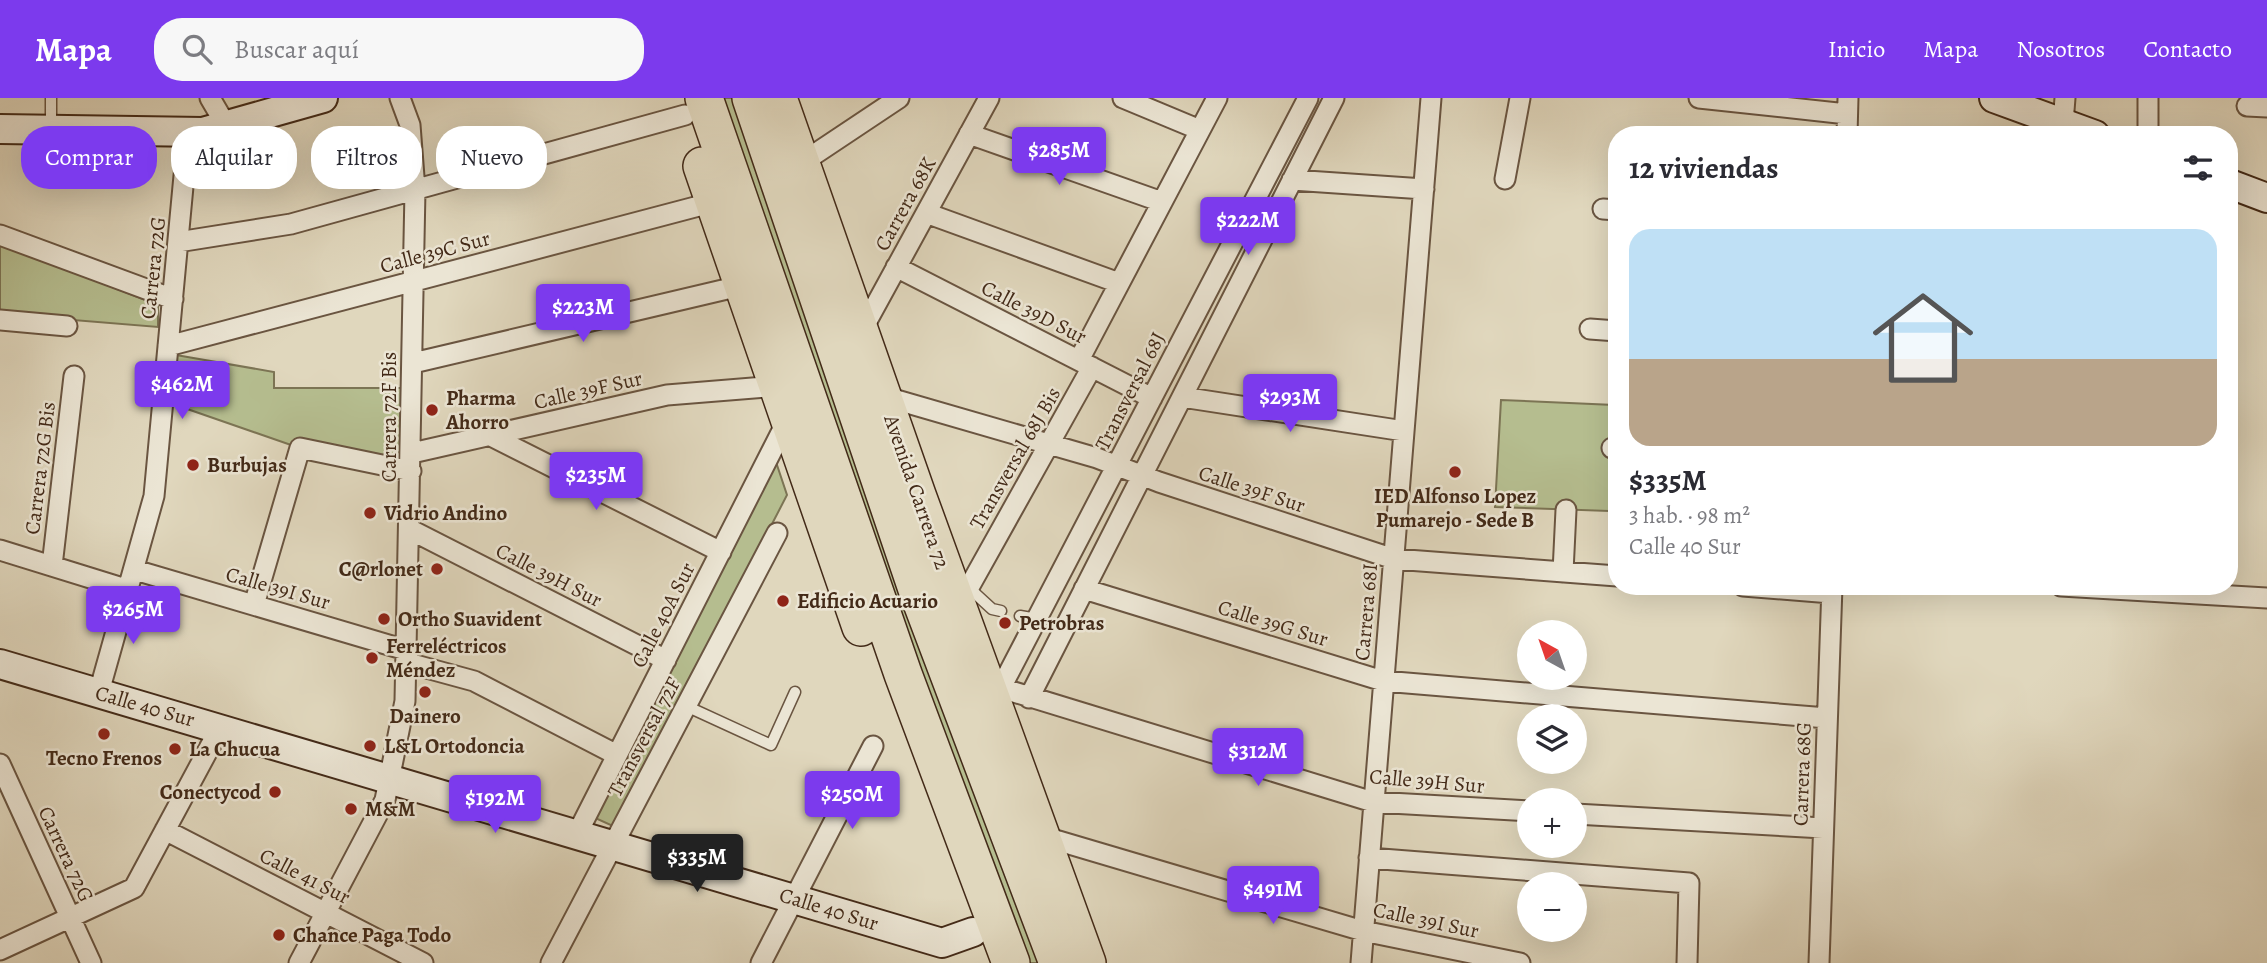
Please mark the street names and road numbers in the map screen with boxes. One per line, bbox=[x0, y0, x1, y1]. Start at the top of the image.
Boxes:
street label: Carrera 68K bbox=[868, 152, 942, 256]
street label: Carrera 72G bbox=[134, 215, 172, 321]
street label: Calle 39C Sur bbox=[377, 224, 493, 280]
street label: Calle 39D Sur bbox=[977, 274, 1091, 350]
street label: Transversal 68J bbox=[1088, 327, 1172, 455]
street label: Carrera 72F Bis bbox=[375, 352, 403, 482]
street label: Calle 39F Sur bbox=[531, 364, 645, 416]
street label: Transversal 68J Bis bbox=[963, 382, 1067, 534]
street label: Carrera 72G Bis bbox=[18, 400, 62, 536]
street label: Avenida Carrera 72 bbox=[877, 410, 957, 573]
street label: Calle 39F Sur bbox=[1195, 459, 1309, 519]
street label: Calle 39H Sur bbox=[491, 536, 607, 614]
street label: Calle 40A Sur bbox=[625, 558, 701, 672]
street label: Calle 39I Sur bbox=[223, 560, 333, 616]
street label: Carrera 68I bbox=[1348, 562, 1384, 662]
street label: Calle 39G Sur bbox=[1215, 593, 1331, 653]
street label: Transversal 72F bbox=[601, 672, 687, 802]
street label: Calle 40 Sur bbox=[92, 678, 198, 734]
street label: Carrera 68G bbox=[1786, 722, 1818, 826]
street label: Calle 39H Sur bbox=[1368, 762, 1486, 800]
street label: Carrera 72G bbox=[32, 802, 100, 906]
street label: Calle 41 Sur bbox=[255, 841, 355, 911]
street label: Calle 40 Sur bbox=[776, 881, 882, 937]
street label: Calle 39I Sur bbox=[1371, 895, 1481, 945]

